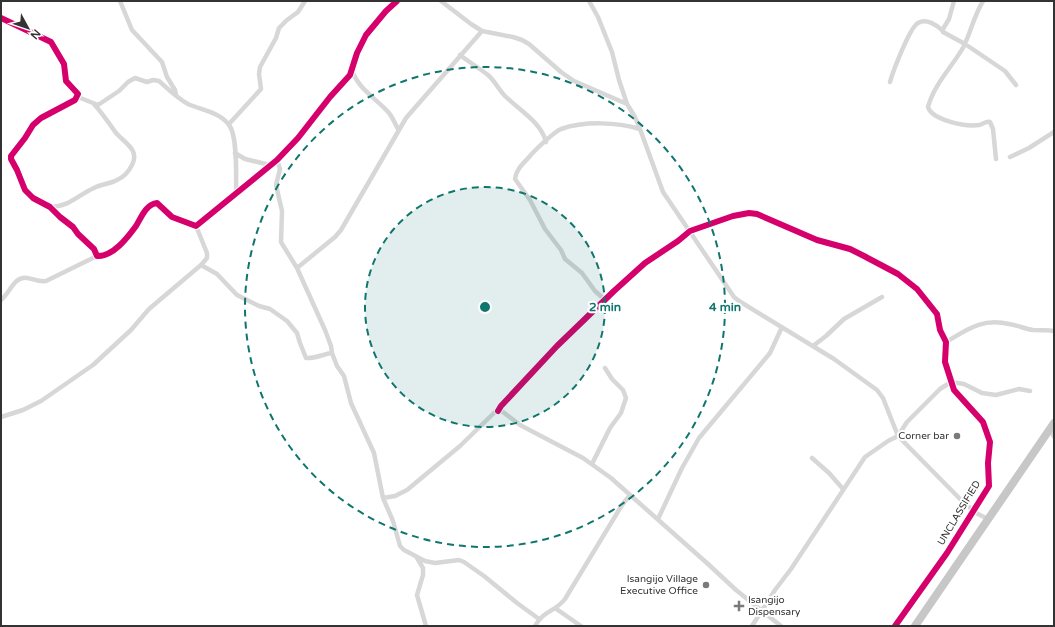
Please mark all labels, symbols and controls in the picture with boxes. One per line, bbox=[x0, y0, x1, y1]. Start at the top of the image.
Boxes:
north arrow bbox=[8, 8, 48, 48]
text: N bbox=[27, 27, 43, 42]
centre of rings bbox=[478, 300, 492, 314]
text: 2 min bbox=[589, 300, 621, 314]
text: 4 min bbox=[709, 300, 741, 314]
place label: Corner bar bbox=[898, 430, 949, 442]
marker: Corner bar bbox=[952, 431, 962, 441]
street label: UNCLASSIFIED bbox=[935, 478, 983, 548]
place label: Isangijo Village Executive Office bbox=[620, 573, 698, 597]
marker: Isangijo Village Executive Office bbox=[701, 580, 711, 590]
place label: Isangijo Dispensary bbox=[748, 594, 801, 618]
marker: Isangijo Dispensary bbox=[733, 600, 745, 612]

